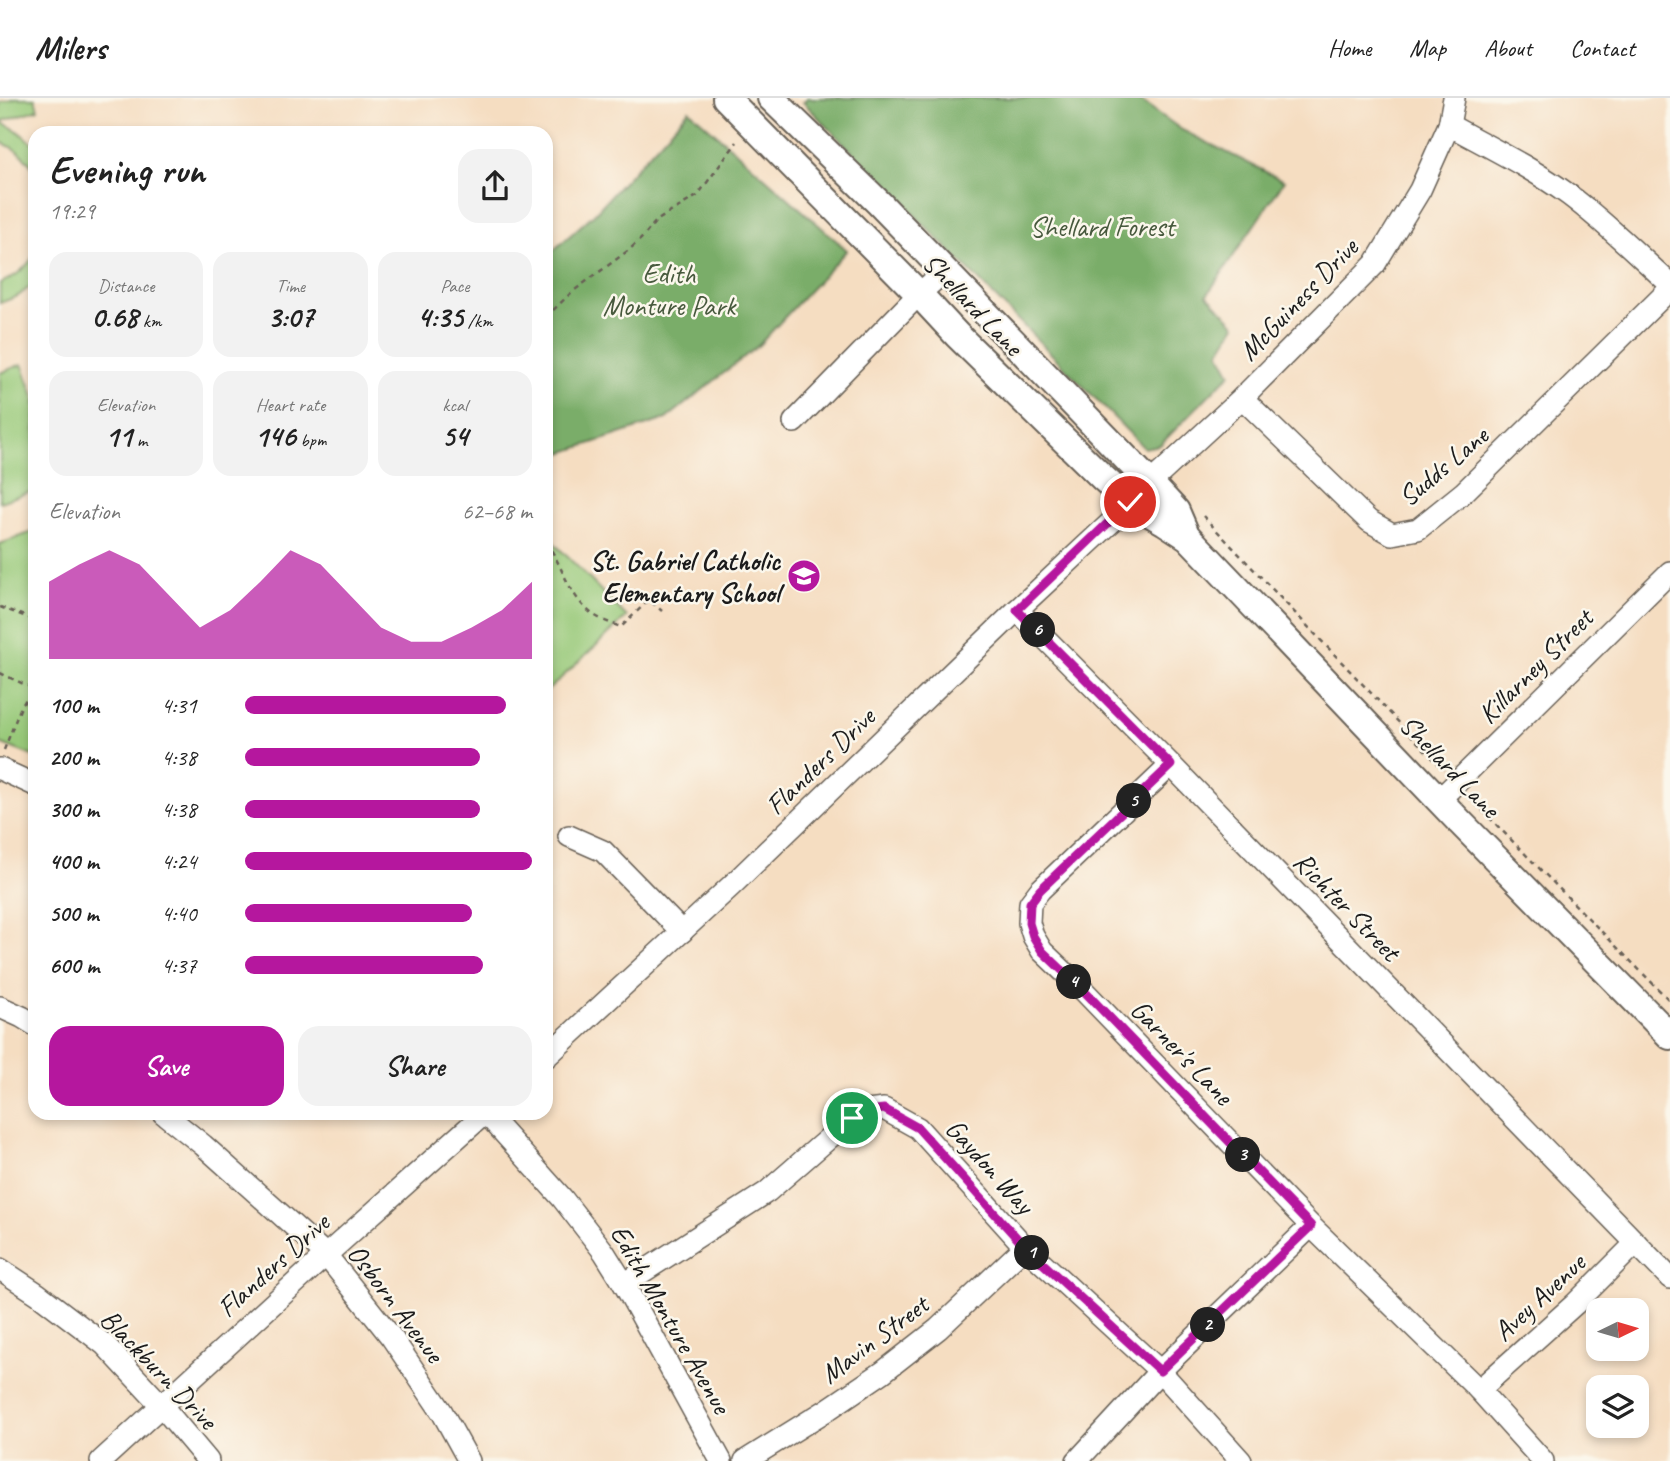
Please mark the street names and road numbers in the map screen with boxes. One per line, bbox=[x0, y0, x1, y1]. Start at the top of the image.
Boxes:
street label: McGuiness Drive bbox=[1231, 229, 1366, 368]
street label: Shellard Lane bbox=[915, 245, 1032, 364]
street label: Sudds Lane bbox=[1391, 417, 1497, 514]
street label: Killarney Street bbox=[1470, 599, 1602, 731]
street label: Flanders Drive bbox=[758, 699, 884, 822]
street label: Shellard Lane bbox=[1392, 707, 1509, 826]
street label: Richter Street bbox=[1286, 844, 1410, 970]
street label: Garner's Lane bbox=[1123, 992, 1242, 1113]
street label: Gaydon Way bbox=[938, 1111, 1044, 1223]
street label: Flanders Drive bbox=[210, 1204, 338, 1325]
street label: Edith Monture Avenue bbox=[603, 1218, 740, 1421]
street label: Osborn Avenue bbox=[340, 1237, 453, 1371]
street label: Avey Avenue bbox=[1486, 1244, 1594, 1348]
street label: Mavin Street bbox=[813, 1285, 937, 1391]
street label: Blackburn Drive bbox=[93, 1301, 226, 1438]

